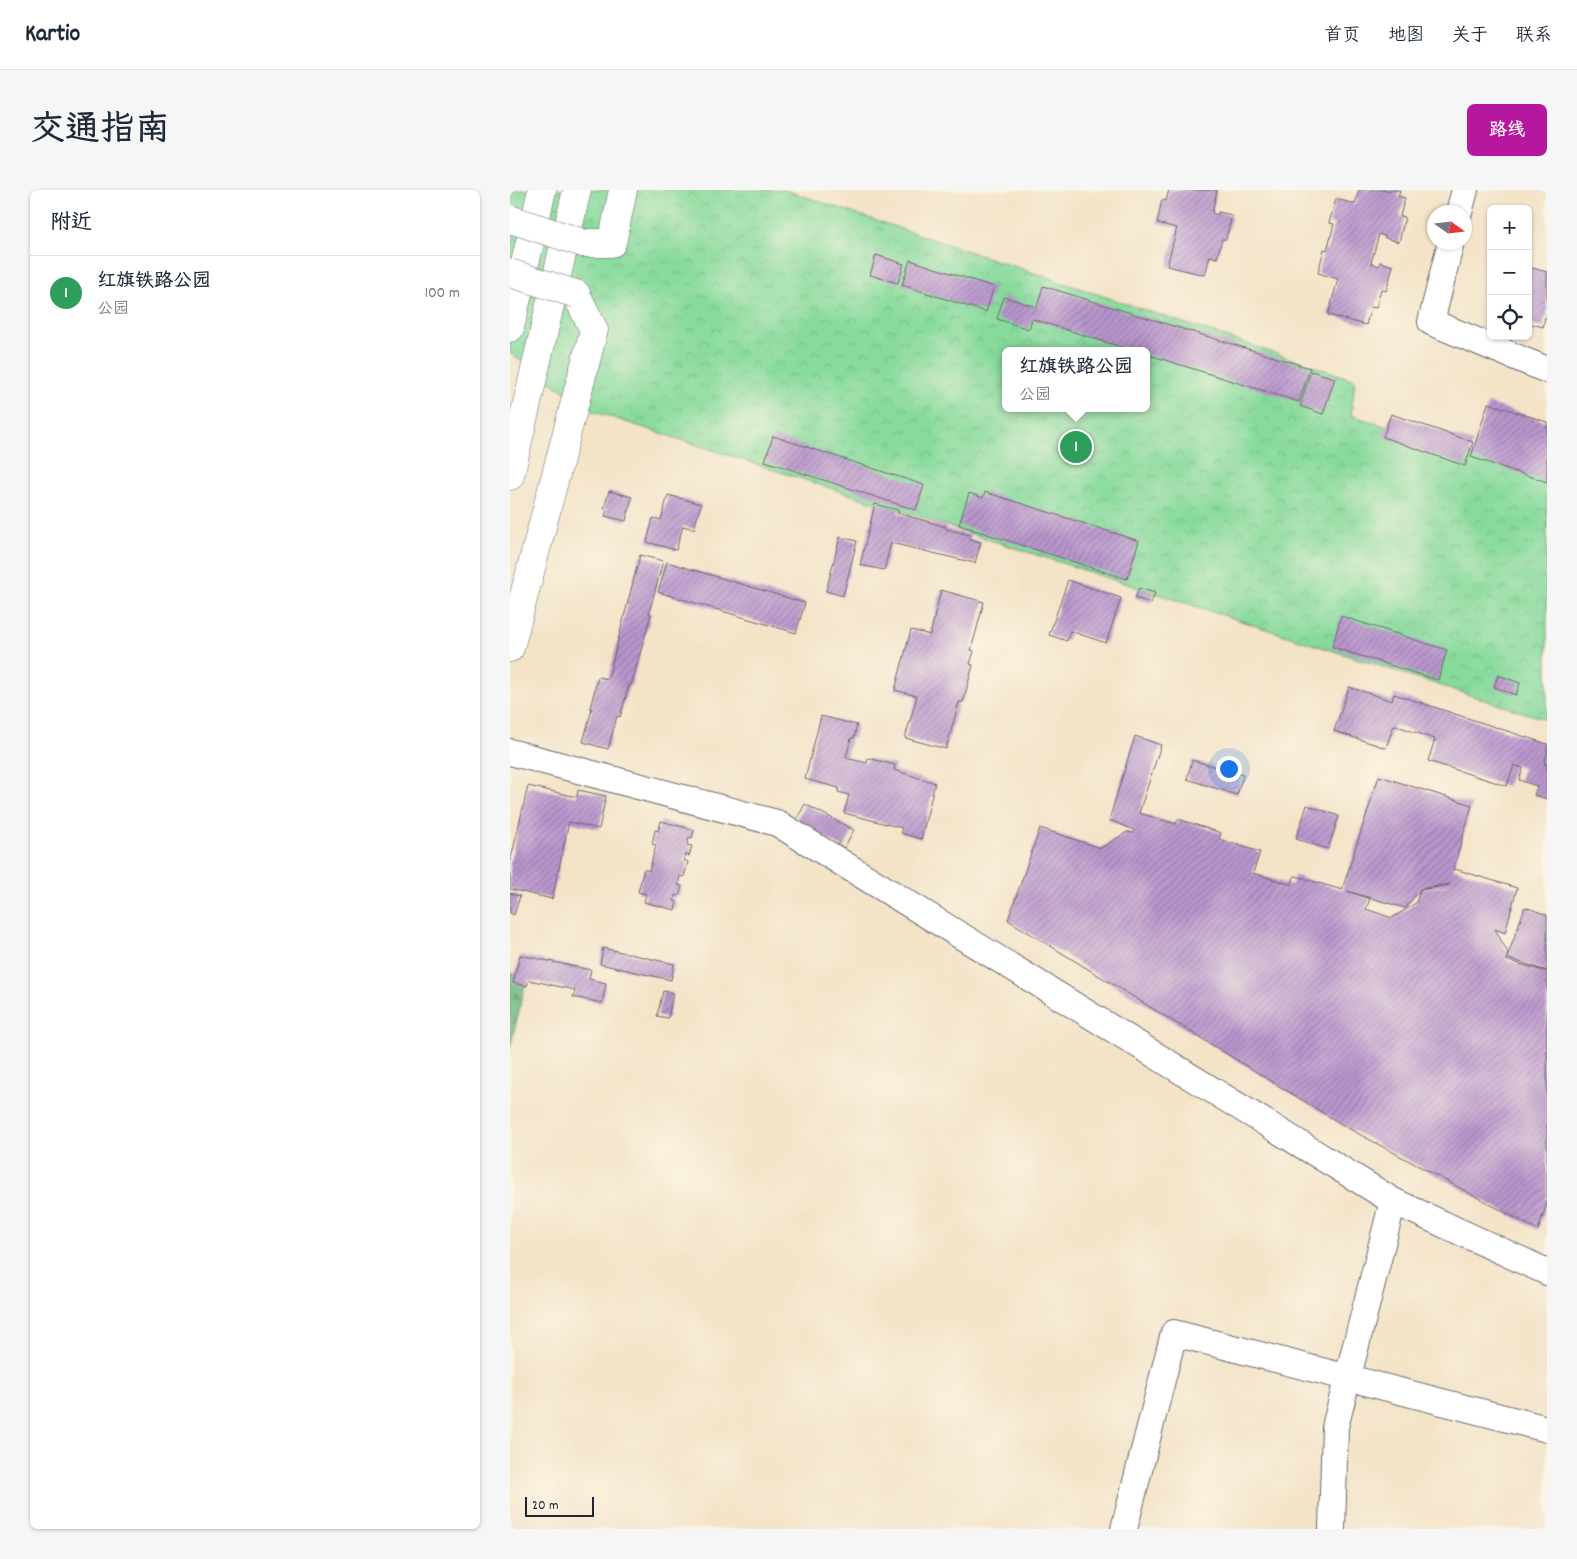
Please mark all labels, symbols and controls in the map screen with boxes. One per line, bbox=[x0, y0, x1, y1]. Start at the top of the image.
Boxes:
text: Kartio bbox=[25, 18, 80, 52]
text: 首页 bbox=[1324, 24, 1360, 49]
text: 地图 bbox=[1388, 24, 1424, 49]
text: 关于 bbox=[1452, 24, 1488, 49]
text: 联系 bbox=[1516, 24, 1552, 49]
button: 路线 bbox=[1467, 104, 1547, 156]
text: 交通指南 bbox=[30, 107, 170, 157]
north arrow bbox=[1427, 205, 1472, 250]
map controls bbox=[1487, 205, 1532, 340]
button: + bbox=[1487, 205, 1532, 250]
text: 附近 bbox=[50, 209, 92, 239]
button: − bbox=[1487, 250, 1532, 295]
text: 红旗铁路公园 bbox=[97, 269, 211, 296]
text: 1 bbox=[64, 282, 68, 305]
text: 100 m bbox=[424, 282, 460, 305]
button: locate bbox=[1487, 295, 1532, 340]
text: 公园 bbox=[97, 298, 129, 321]
popup bbox=[1002, 347, 1150, 412]
text: 红旗铁路公园 bbox=[1019, 355, 1133, 382]
text: 公园 bbox=[1019, 384, 1051, 407]
pin: 1 bbox=[1060, 428, 1092, 466]
your location bbox=[1216, 756, 1242, 782]
scale bar bbox=[525, 1494, 594, 1517]
text: 20 m bbox=[532, 1496, 559, 1516]

